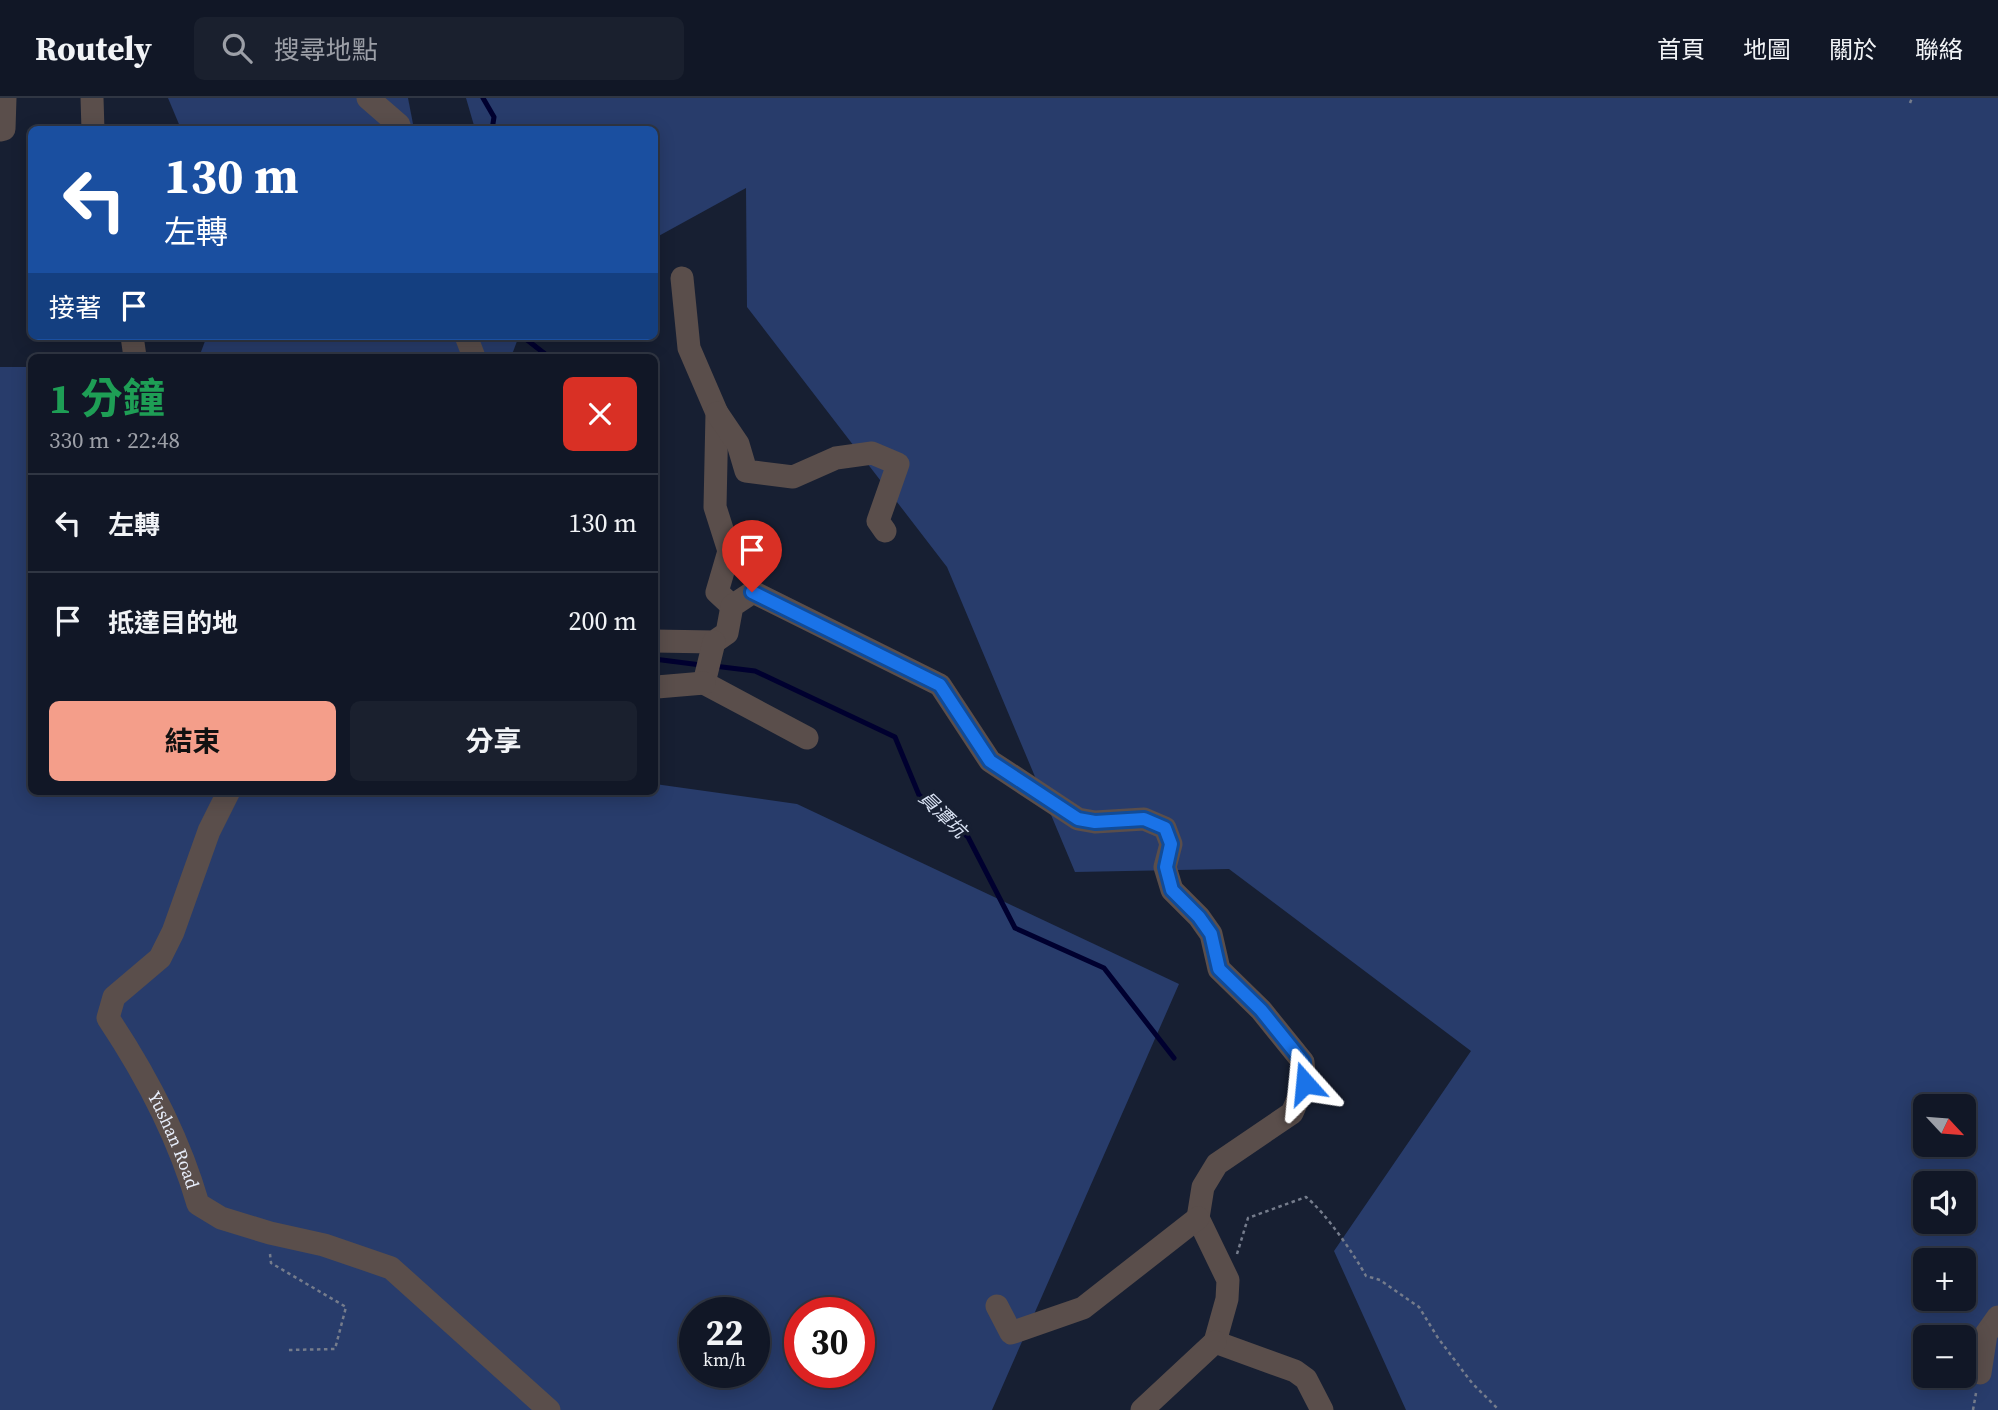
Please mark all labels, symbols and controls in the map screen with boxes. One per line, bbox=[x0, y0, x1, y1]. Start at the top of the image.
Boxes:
search box bbox=[194, 17, 684, 80]
text: Routely bbox=[35, 26, 152, 71]
icon: search bbox=[218, 29, 256, 67]
text: 搜尋地點 bbox=[274, 32, 378, 68]
text: 首頁 bbox=[1657, 33, 1705, 66]
text: 地圖 bbox=[1743, 33, 1791, 66]
text: 關於 bbox=[1829, 33, 1877, 66]
text: 聯絡 bbox=[1915, 33, 1963, 66]
text: 130 m bbox=[164, 142, 299, 209]
icon: left bbox=[49, 154, 140, 245]
text: 左轉 bbox=[164, 210, 228, 254]
icon: arrive bbox=[115, 287, 153, 325]
text: 接著 bbox=[49, 290, 101, 326]
text: 1 分鐘 bbox=[49, 369, 165, 427]
button: close bbox=[563, 377, 637, 451]
text: 330 m · 22:48 bbox=[49, 424, 180, 456]
icon: left bbox=[49, 504, 87, 542]
text: 130 m bbox=[569, 505, 637, 541]
text: 左轉 bbox=[108, 507, 160, 543]
pin bbox=[722, 520, 782, 592]
icon: arrive bbox=[733, 531, 771, 569]
icon: arrive bbox=[49, 602, 87, 640]
text: 200 m bbox=[569, 603, 637, 639]
text: 抵達目的地 bbox=[108, 605, 238, 641]
button: 結束 bbox=[49, 701, 336, 781]
button: 分享 bbox=[350, 701, 637, 781]
water label: 員潭坑 bbox=[913, 785, 975, 845]
position arrow bbox=[1268, 1046, 1342, 1120]
street label: Yushan Road bbox=[142, 1087, 206, 1192]
north arrow bbox=[1913, 1094, 1976, 1157]
map controls bbox=[1913, 1094, 1976, 1388]
button: sound bbox=[1913, 1171, 1976, 1234]
button: + bbox=[1913, 1248, 1976, 1311]
speed limit sign: 30 bbox=[784, 1297, 875, 1388]
text: 22 bbox=[706, 1309, 743, 1357]
button: − bbox=[1913, 1325, 1976, 1388]
text: km/h bbox=[703, 1347, 746, 1372]

